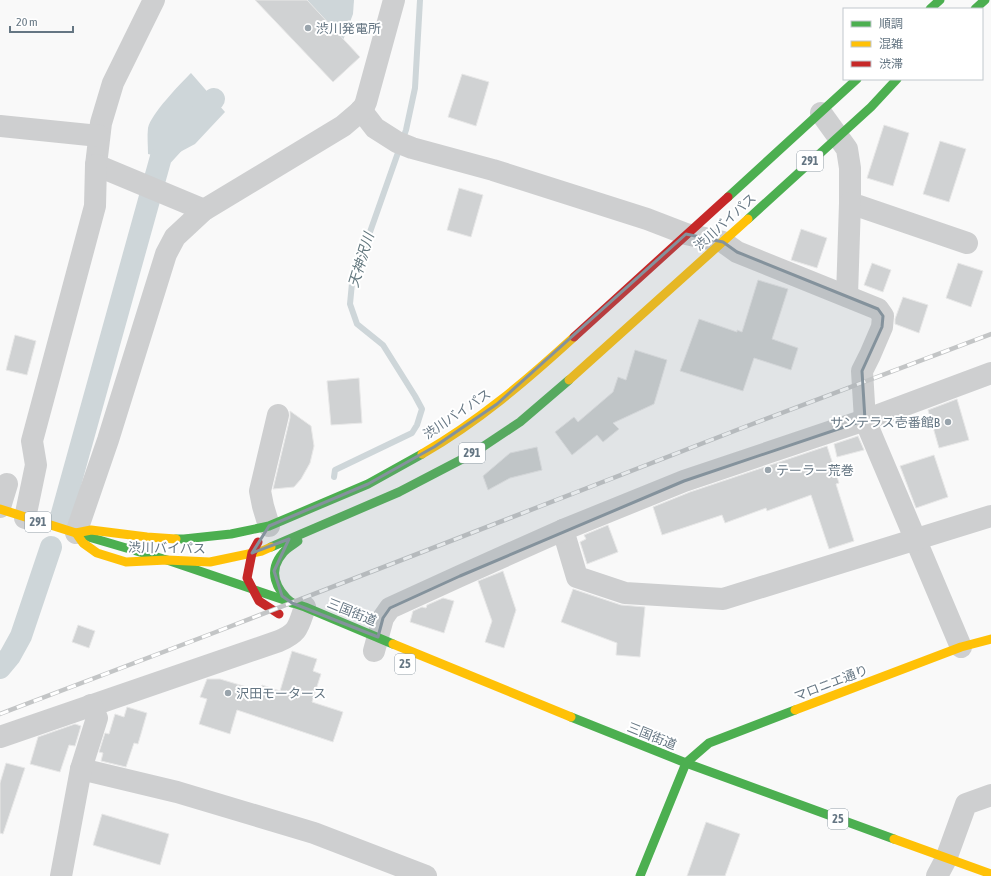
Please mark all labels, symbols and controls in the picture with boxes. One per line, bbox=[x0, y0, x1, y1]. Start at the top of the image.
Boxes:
scale bar bbox=[10, 8, 73, 34]
legend bbox=[843, 8, 983, 80]
text: 20 m bbox=[16, 15, 38, 29]
text: 順調 bbox=[879, 17, 903, 31]
place label: 渋川発電所 bbox=[316, 21, 381, 36]
marker: 渋川発電所 bbox=[303, 23, 313, 33]
text: 混雑 bbox=[879, 37, 903, 51]
text: 渋滞 bbox=[879, 57, 903, 71]
road number: 291 bbox=[797, 151, 823, 171]
street label: 渋川バイパス bbox=[691, 190, 759, 254]
water label: 天神沢川 bbox=[345, 229, 377, 289]
street label: 渋川バイパス bbox=[421, 386, 493, 442]
place label: サンテラス壱番館B bbox=[830, 415, 941, 430]
marker: サンテラス壱番館B bbox=[943, 417, 953, 427]
road number: 291 bbox=[459, 443, 485, 463]
place label: テーラー荒巻 bbox=[776, 463, 854, 478]
marker: テーラー荒巻 bbox=[763, 465, 773, 475]
road number: 291 bbox=[25, 512, 51, 532]
street label: 渋川バイパス bbox=[128, 540, 206, 556]
street label: 三国街道 bbox=[325, 595, 379, 629]
road number: 25 bbox=[395, 654, 415, 674]
street label: マロニエ通り bbox=[792, 662, 870, 704]
place label: 沢田モータース bbox=[236, 686, 326, 701]
marker: 沢田モータース bbox=[223, 688, 233, 698]
street label: 三国街道 bbox=[625, 719, 679, 753]
road number: 25 bbox=[828, 809, 848, 829]

